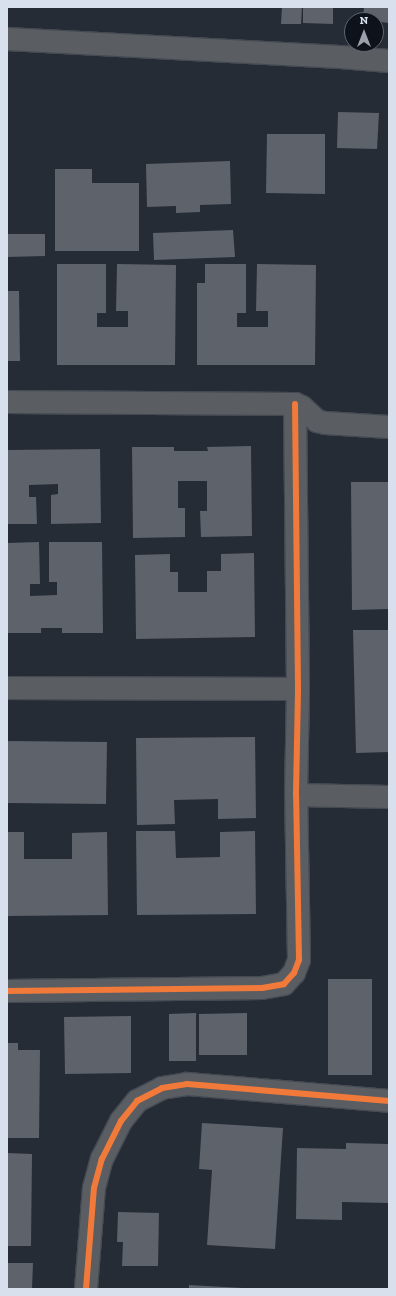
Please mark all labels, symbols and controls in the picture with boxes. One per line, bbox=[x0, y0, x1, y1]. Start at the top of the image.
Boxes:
north arrow bbox=[344, 12, 384, 52]
text: N bbox=[360, 14, 368, 27]

